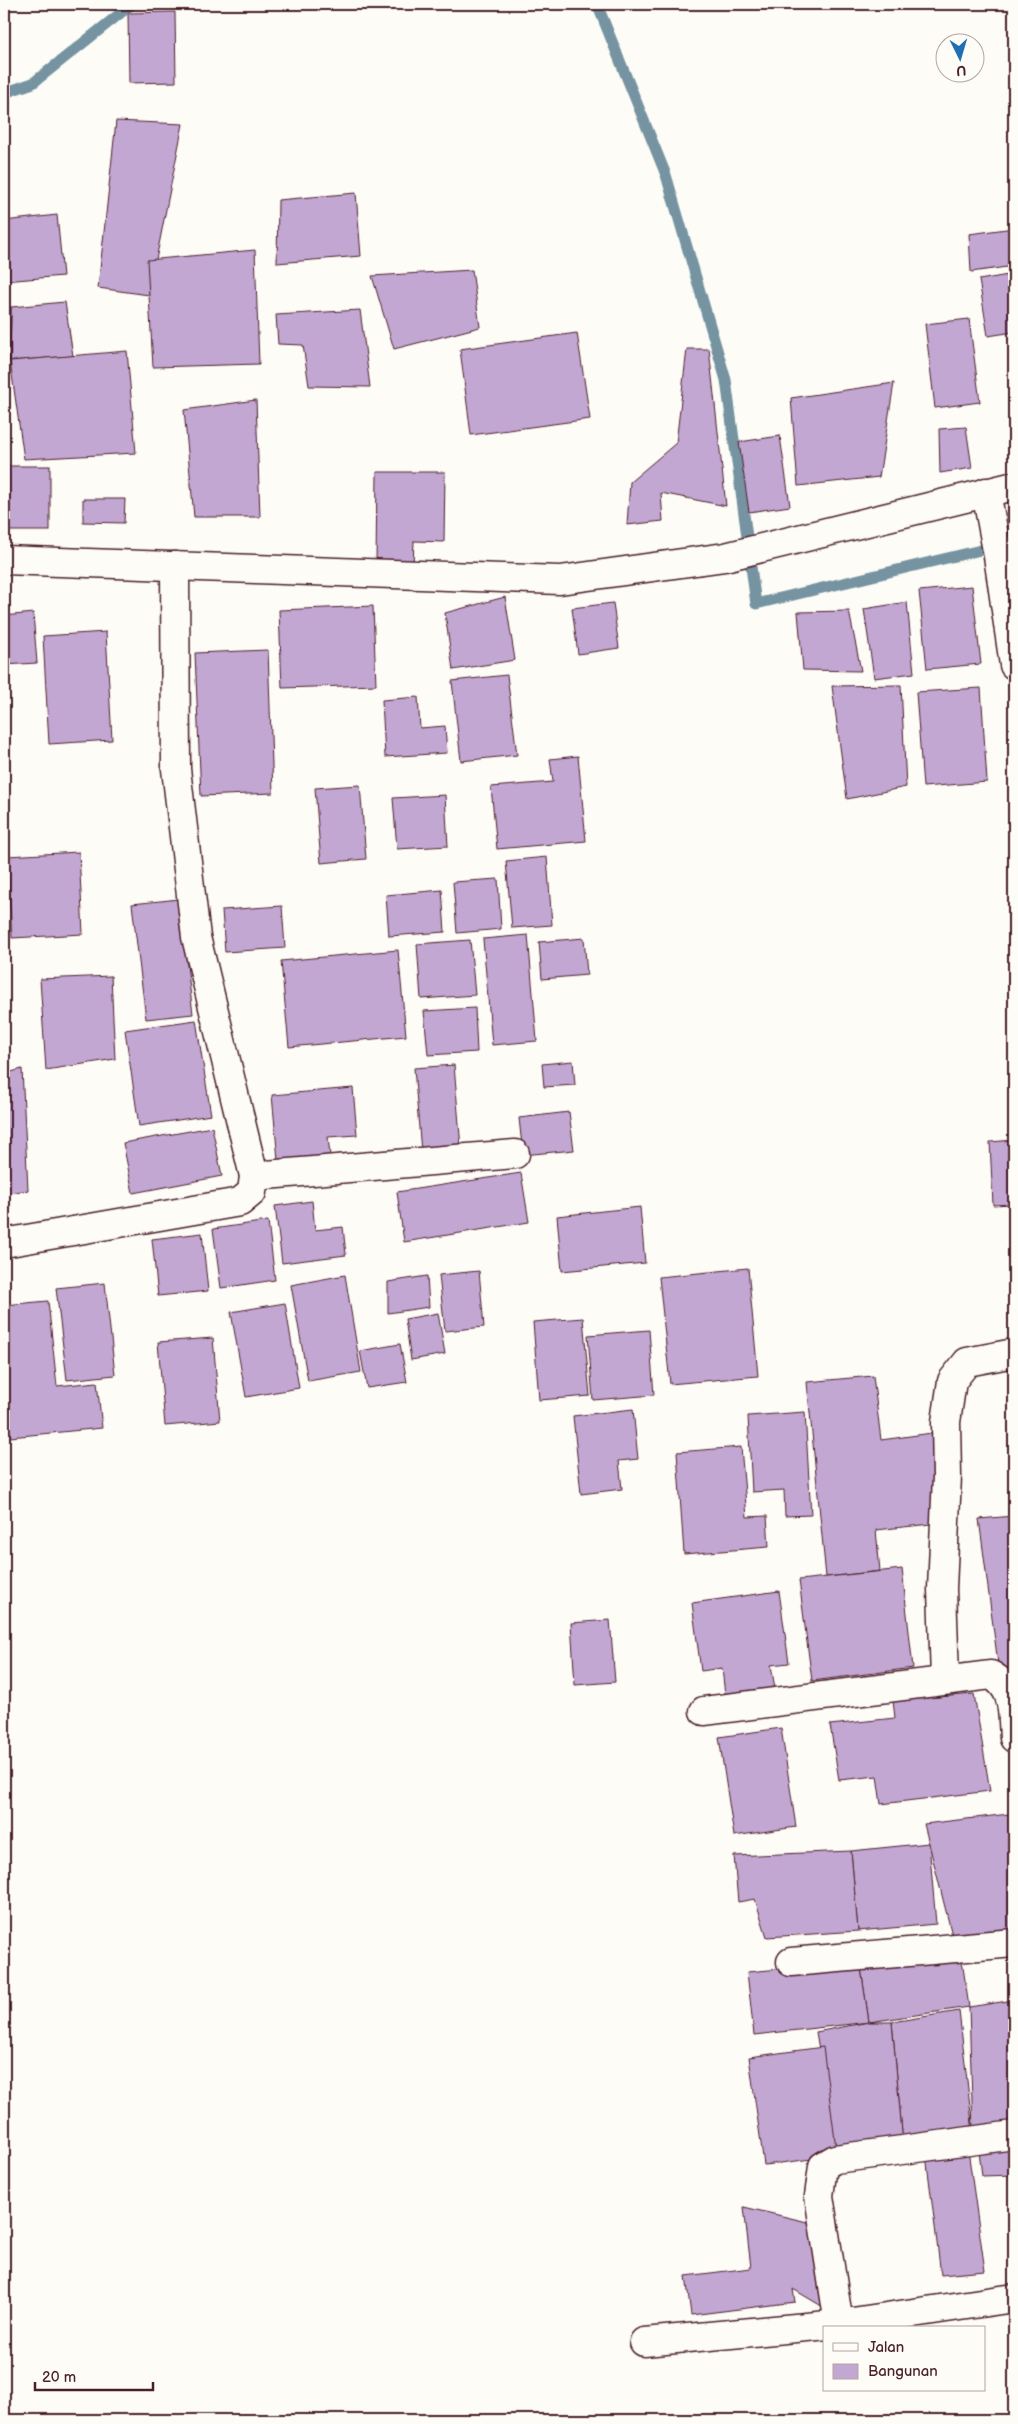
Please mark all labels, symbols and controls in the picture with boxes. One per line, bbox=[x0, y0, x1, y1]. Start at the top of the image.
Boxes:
north arrow bbox=[936, 32, 986, 82]
text: U bbox=[955, 62, 967, 79]
legend bbox=[823, 2326, 986, 2392]
text: Jalan bbox=[868, 2338, 904, 2357]
scale bar bbox=[35, 2359, 152, 2391]
text: Bangunan bbox=[868, 2362, 938, 2381]
text: 20 m bbox=[42, 2368, 76, 2387]

